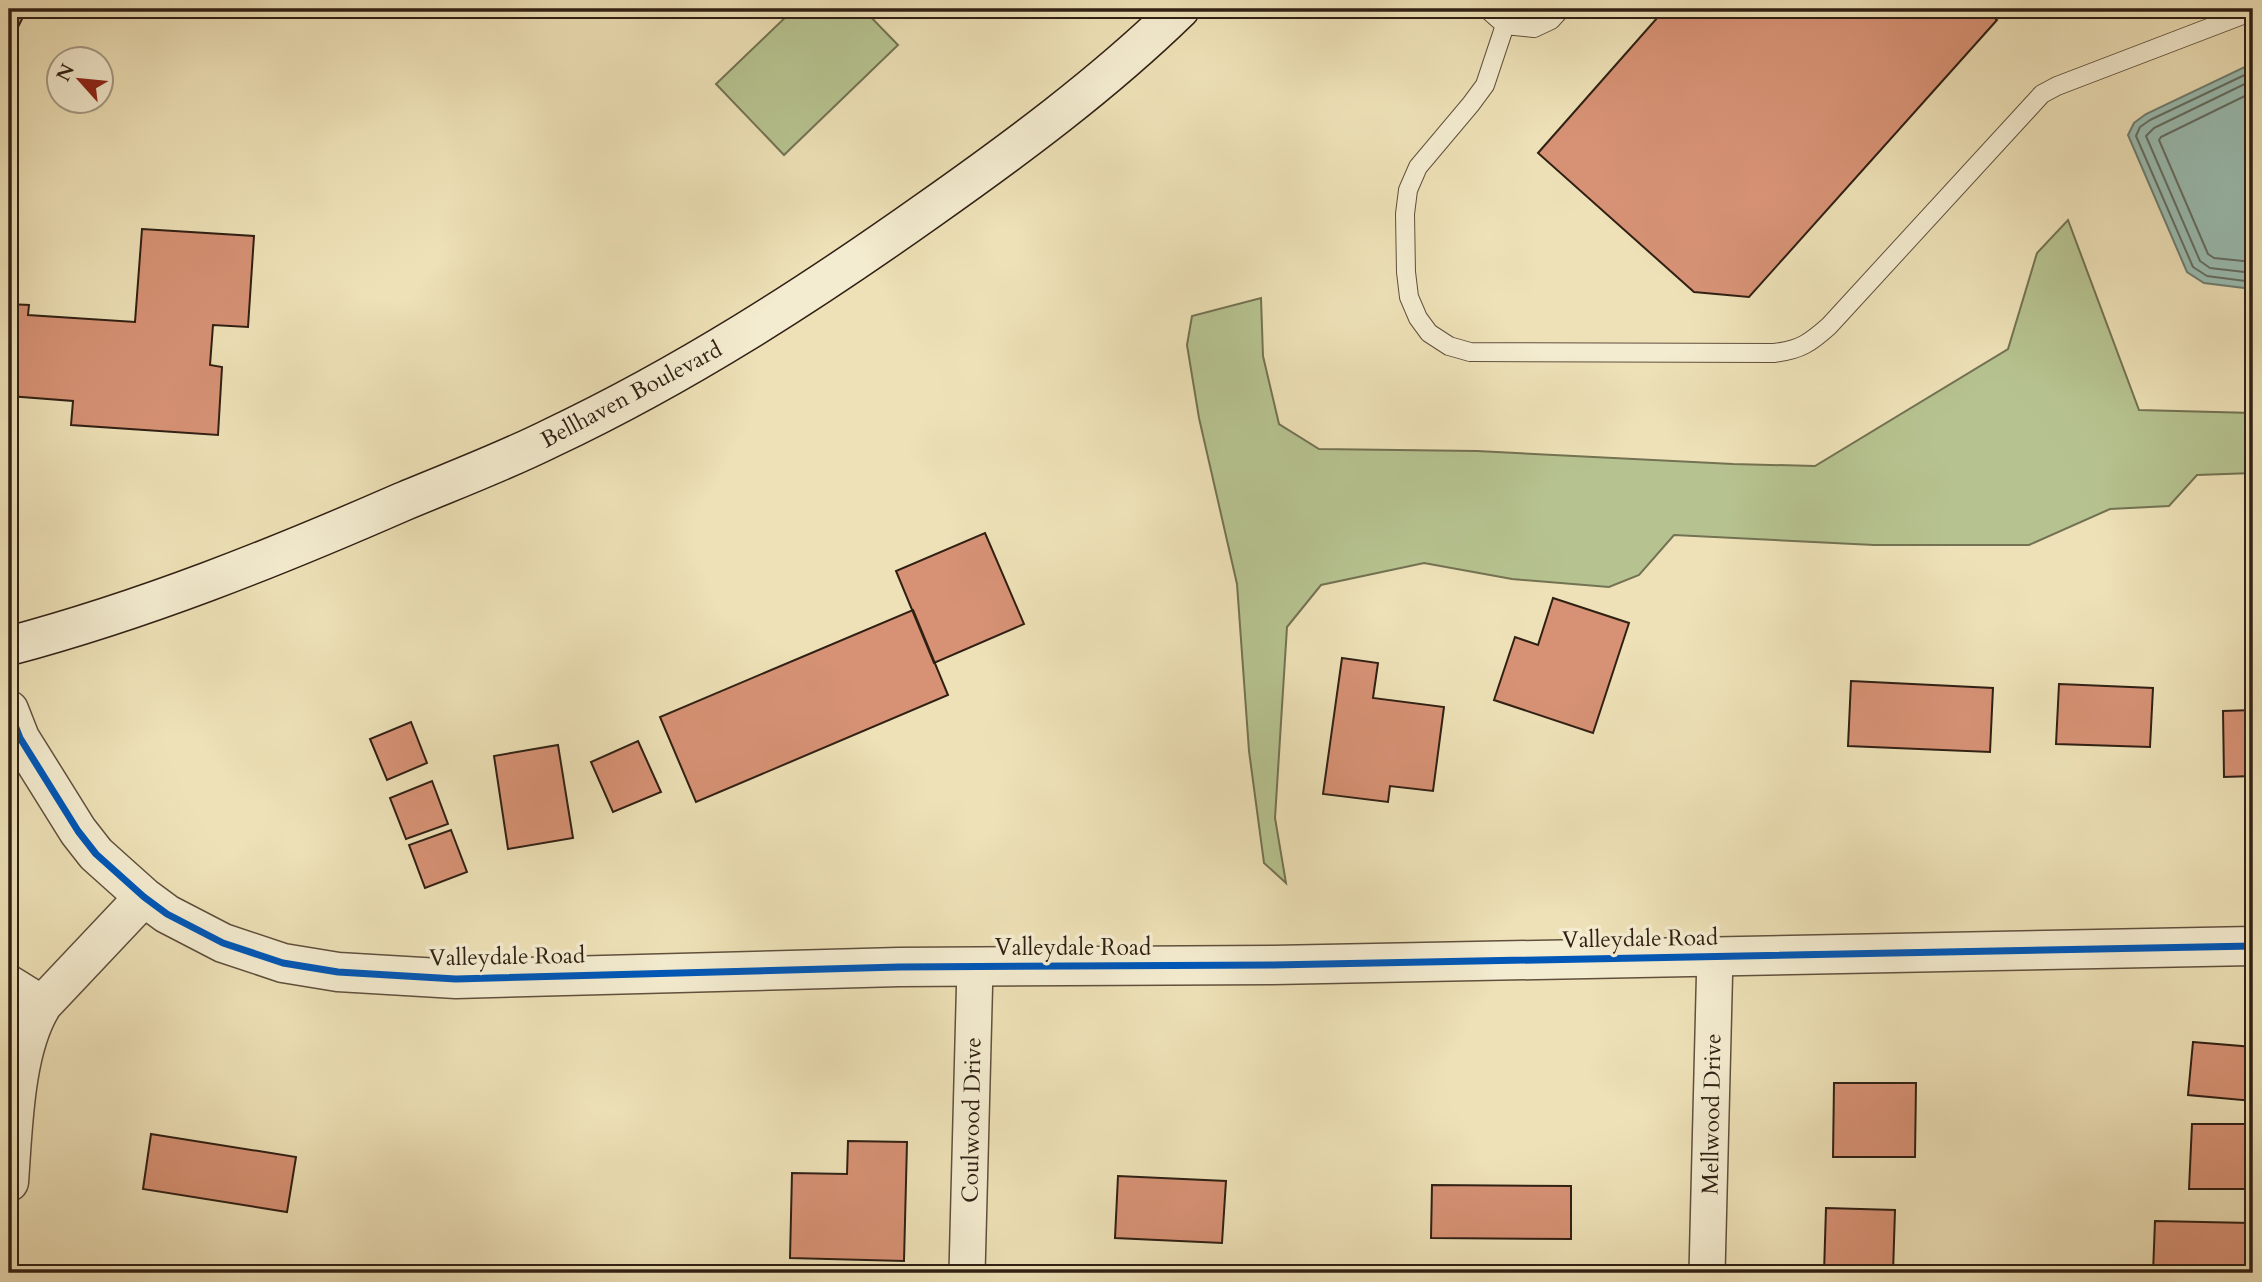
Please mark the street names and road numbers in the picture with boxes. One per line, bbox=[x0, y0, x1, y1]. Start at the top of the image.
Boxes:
street label: Bellhaven Boulevard bbox=[535, 333, 728, 455]
street label: Valleydale Road bbox=[1562, 922, 1719, 955]
street label: Valleydale Road bbox=[995, 932, 1152, 963]
street label: Valleydale Road bbox=[429, 940, 586, 973]
street label: Mellwood Drive bbox=[1695, 1033, 1728, 1195]
street label: Coulwood Drive bbox=[955, 1037, 988, 1203]

